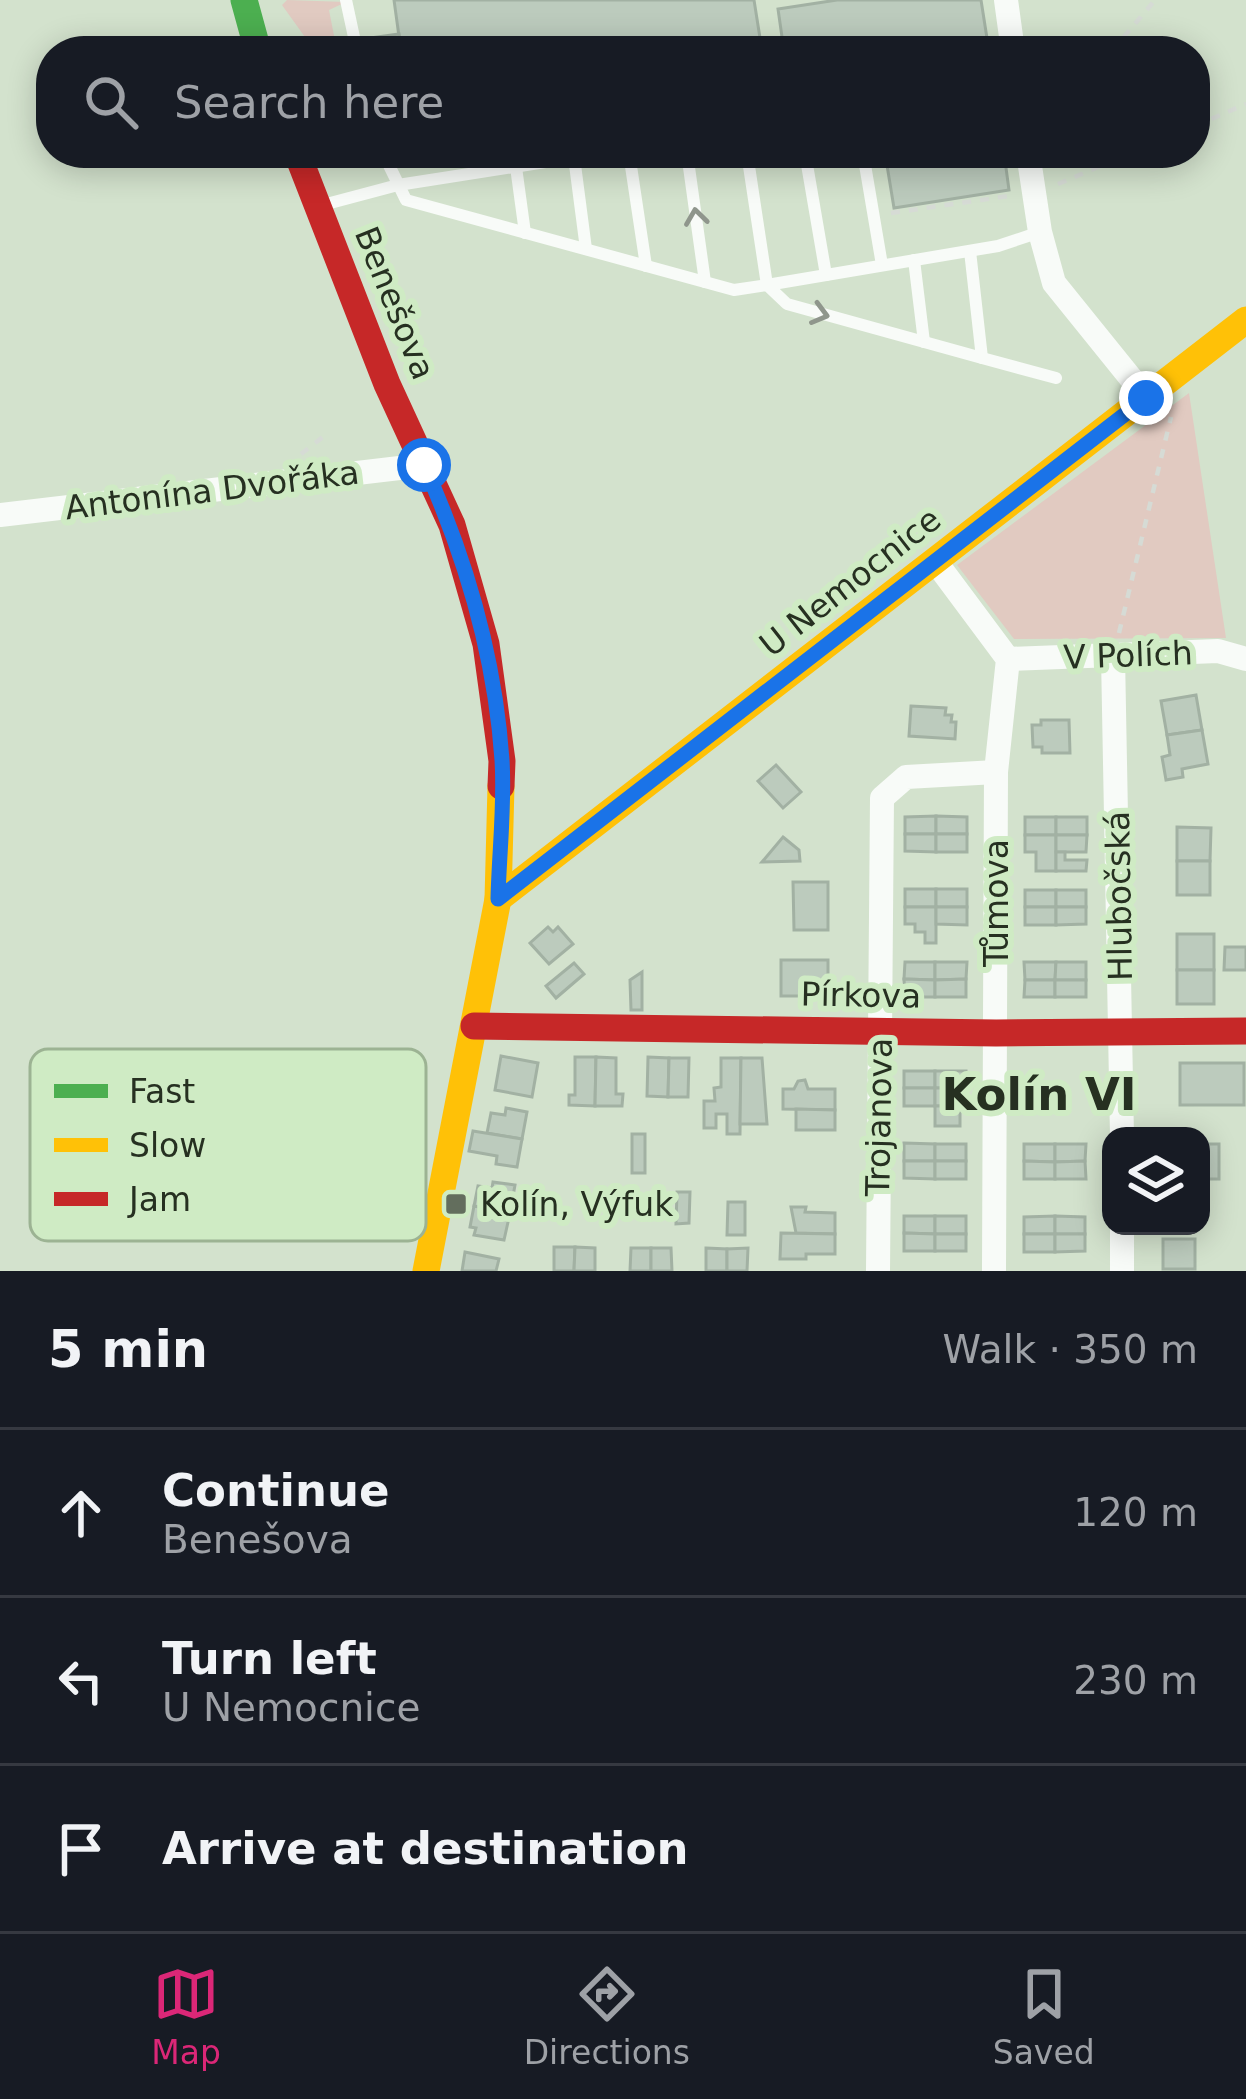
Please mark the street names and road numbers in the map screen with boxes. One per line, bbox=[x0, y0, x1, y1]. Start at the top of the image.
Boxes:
street label: Benešova bbox=[347, 221, 443, 385]
street label: Antonína Dvořáka bbox=[63, 453, 361, 527]
street label: U Nemocnice bbox=[752, 499, 948, 665]
street label: V Polích bbox=[1063, 633, 1193, 677]
street label: Hlubočská bbox=[1098, 811, 1140, 981]
street label: Tůmova bbox=[977, 839, 1016, 968]
street label: Pírkova bbox=[800, 974, 922, 1016]
street label: Trojanova bbox=[858, 1037, 900, 1198]

